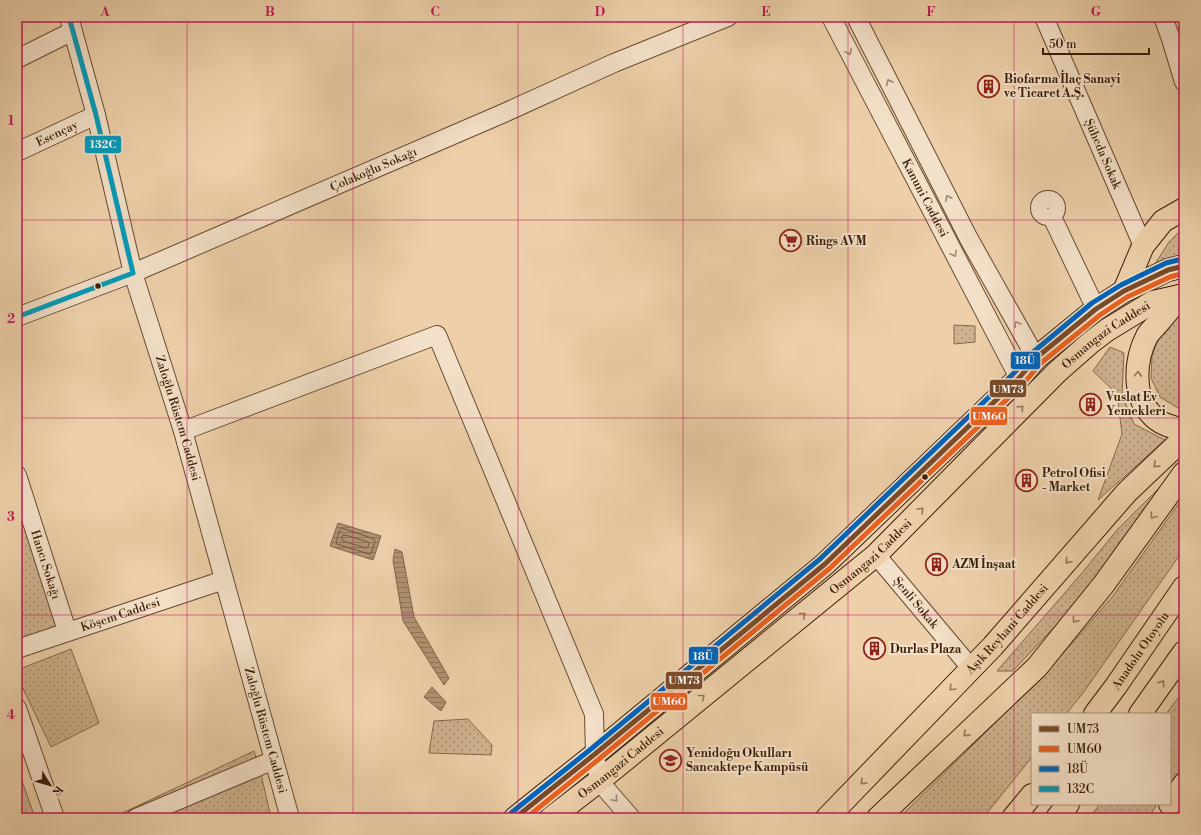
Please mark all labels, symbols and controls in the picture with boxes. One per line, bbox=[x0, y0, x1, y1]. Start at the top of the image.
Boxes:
text: A bbox=[99, 4, 110, 20]
text: B bbox=[265, 4, 275, 20]
text: C bbox=[430, 4, 440, 20]
text: D bbox=[595, 4, 605, 20]
text: E bbox=[761, 4, 771, 20]
text: F bbox=[926, 4, 936, 20]
text: G bbox=[1091, 4, 1102, 20]
scale bar bbox=[1043, 30, 1149, 56]
text: 50 m bbox=[1049, 37, 1077, 52]
one-way arrow bbox=[844, 47, 852, 55]
place label: Biofarma İlaç Sanayi ve Ticaret A.Ş. bbox=[1003, 70, 1121, 101]
building icon: Biofarma İlaç Sanayi ve Ticaret A.Ş. bbox=[975, 73, 1001, 99]
one-way arrow bbox=[886, 79, 894, 86]
text: 1 bbox=[8, 113, 15, 129]
street label: Şüheda Sokak bbox=[1081, 116, 1125, 192]
street label: Esençay bbox=[33, 117, 80, 150]
line badge: 132C bbox=[84, 135, 122, 154]
text: 132C bbox=[90, 138, 116, 152]
street label: Çolakoğlu Sokağı bbox=[328, 144, 419, 195]
street label: Kanuni Caddesi bbox=[899, 156, 952, 240]
one-way arrow bbox=[945, 195, 953, 202]
supermarket icon: Rings AVM bbox=[778, 228, 804, 254]
place label: Rings AVM bbox=[806, 234, 867, 249]
one-way arrow bbox=[950, 250, 957, 257]
unlabelled marker bbox=[93, 281, 103, 291]
street label: Osmangazi Caddesi bbox=[1058, 298, 1153, 372]
text: 2 bbox=[7, 311, 15, 327]
one-way arrow bbox=[1014, 321, 1022, 328]
line badge: 18Ü bbox=[1010, 351, 1041, 370]
text: 18Ü bbox=[1015, 353, 1036, 368]
street label: Zaloğlu Rüstem Caddesi bbox=[152, 354, 204, 483]
one-way arrow bbox=[1134, 371, 1143, 377]
line badge: UM73 bbox=[989, 379, 1027, 398]
text: UM73 bbox=[992, 383, 1024, 397]
place label: Vuslat Ev Yemekleri bbox=[1105, 390, 1166, 419]
building icon: Vuslat Ev Yemekleri bbox=[1077, 391, 1103, 417]
one-way arrow bbox=[1017, 405, 1024, 413]
line badge: UM60 bbox=[970, 406, 1008, 426]
text: UM60 bbox=[972, 410, 1006, 424]
one-way arrow bbox=[1153, 460, 1161, 468]
place label: Petrol Ofisi - Market bbox=[1042, 466, 1106, 495]
building icon: Petrol Ofisi - Market bbox=[1014, 467, 1040, 493]
unlabelled marker bbox=[920, 472, 930, 482]
one-way arrow bbox=[916, 507, 924, 515]
text: 3 bbox=[7, 509, 15, 525]
one-way arrow bbox=[1151, 511, 1158, 518]
street label: Osmangazi Caddesi bbox=[826, 516, 915, 598]
street label: Hancı Sokağı bbox=[28, 528, 64, 601]
building icon: AZM İnşaat bbox=[923, 551, 949, 577]
place label: AZM İnşaat bbox=[951, 555, 1016, 572]
one-way arrow bbox=[1065, 556, 1072, 563]
street label: Şenli Sokak bbox=[890, 574, 942, 632]
street label: Aşık Reyhani Caddesi bbox=[962, 581, 1051, 678]
street label: Köşem Caddesi bbox=[79, 594, 162, 635]
street label: Anadolu Otoyolu bbox=[1108, 609, 1172, 693]
one-way arrow bbox=[798, 613, 805, 620]
one-way arrow bbox=[1072, 615, 1079, 622]
building icon: Durlas Plaza bbox=[861, 636, 887, 662]
place label: Durlas Plaza bbox=[890, 642, 962, 657]
line badge: 18Ü bbox=[688, 646, 719, 665]
text: 18Ü bbox=[693, 649, 714, 664]
street label: Zaloğlu Rüstem Caddesi bbox=[241, 665, 290, 795]
line badge: UM73 bbox=[665, 671, 703, 690]
text: UM73 bbox=[668, 674, 700, 688]
one-way arrow bbox=[1157, 680, 1165, 687]
one-way arrow bbox=[950, 683, 957, 691]
line badge: UM60 bbox=[650, 692, 688, 711]
text: UM60 bbox=[652, 695, 686, 709]
one-way arrow bbox=[697, 695, 704, 702]
text: 4 bbox=[7, 707, 16, 723]
legend bbox=[1031, 713, 1171, 805]
text: UM73 bbox=[1067, 722, 1099, 737]
street label: Osmangazi Caddesi bbox=[575, 724, 667, 802]
one-way arrow bbox=[963, 729, 971, 737]
text: UM60 bbox=[1067, 742, 1102, 757]
place label: Yenidoğu Okulları Sancaktepe Kampüsü bbox=[686, 746, 809, 775]
school or university icon: Yenidoğu Okulları Sancaktepe Kampüsü bbox=[658, 747, 684, 773]
text: 18Ü bbox=[1067, 760, 1088, 777]
north arrow bbox=[30, 765, 70, 805]
one-way arrow bbox=[860, 777, 868, 785]
text: 132C bbox=[1067, 782, 1094, 797]
text: K bbox=[48, 783, 65, 799]
one-way arrow bbox=[610, 795, 617, 802]

